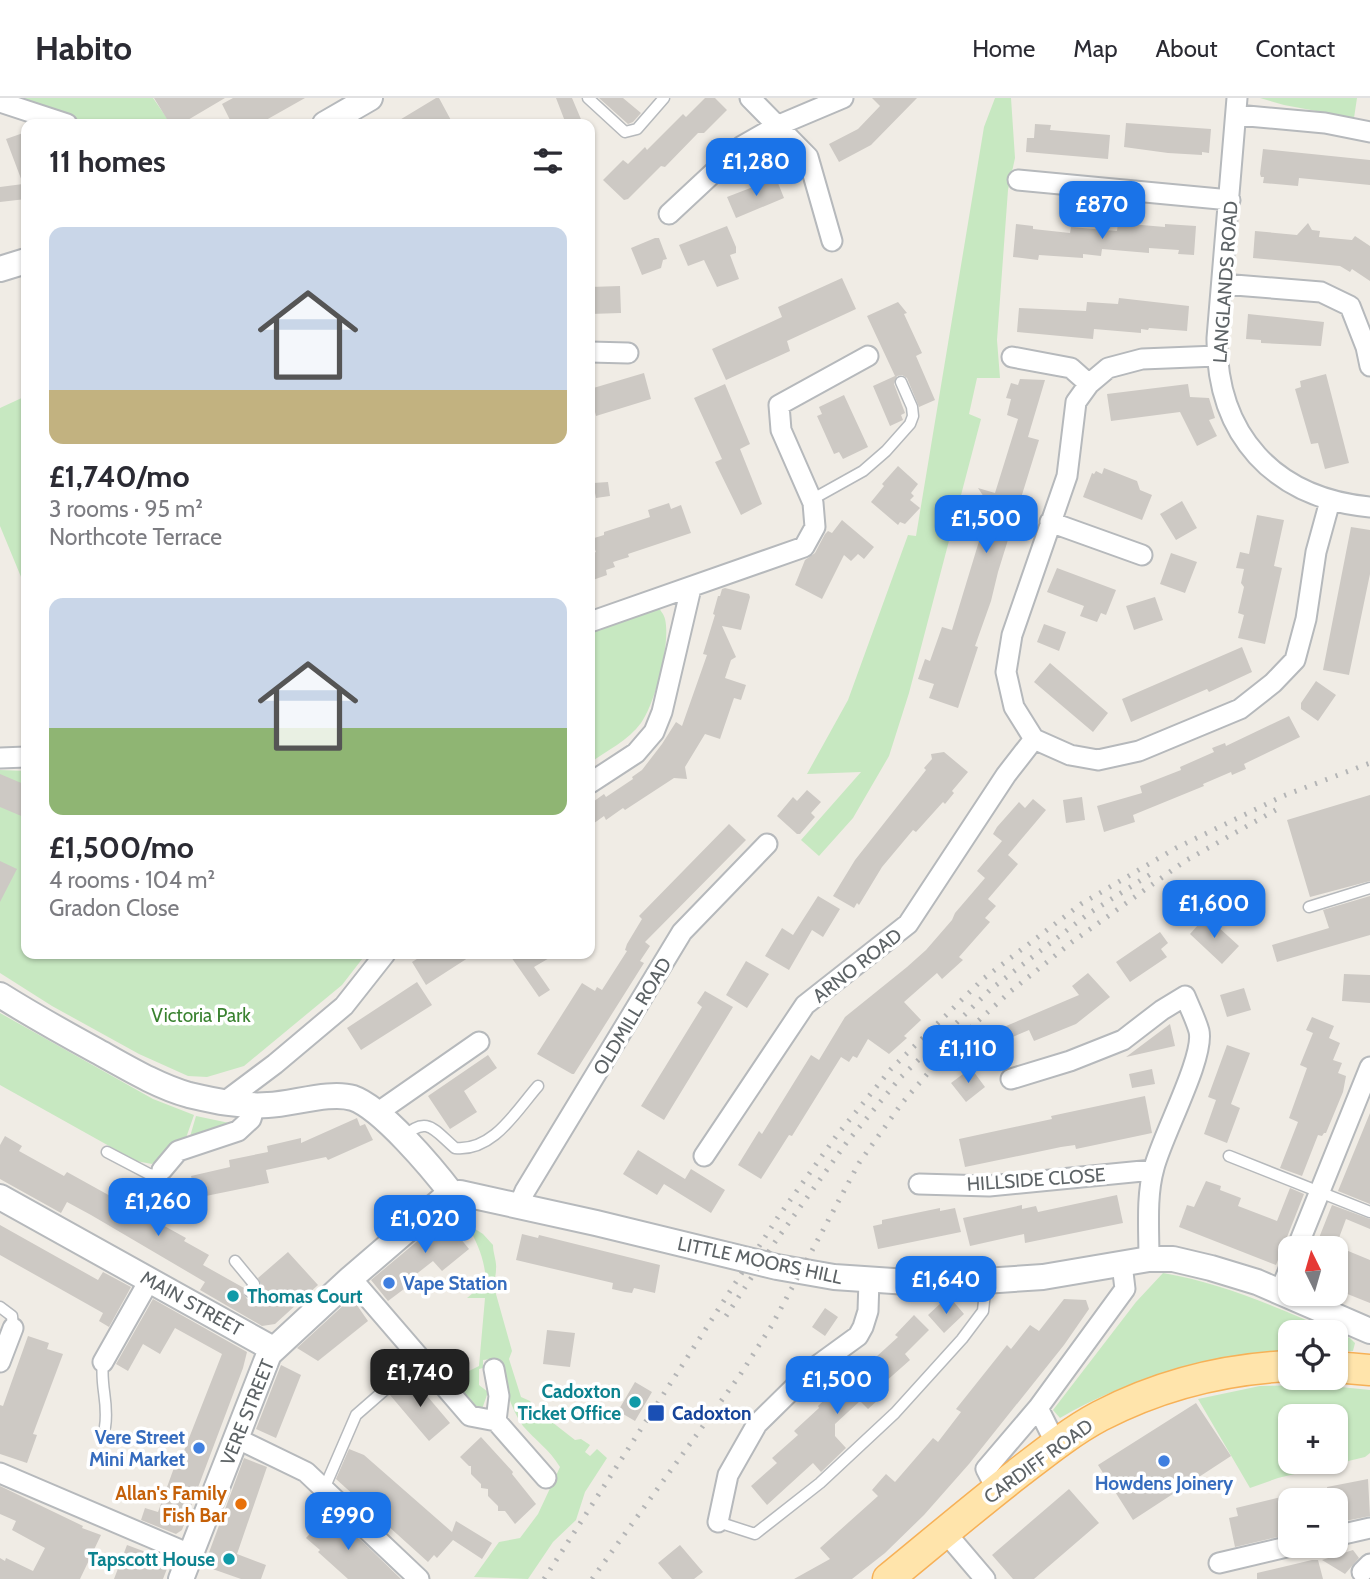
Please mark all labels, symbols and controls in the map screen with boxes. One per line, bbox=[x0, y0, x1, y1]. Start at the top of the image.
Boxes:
text: Habito bbox=[35, 28, 132, 68]
text: Home bbox=[972, 34, 1035, 63]
text: Map bbox=[1073, 34, 1118, 63]
text: About bbox=[1156, 34, 1218, 63]
text: Contact bbox=[1256, 34, 1335, 63]
pin: £1,280 bbox=[699, 139, 813, 198]
icon: filters bbox=[529, 142, 567, 180]
text: 11 homes bbox=[49, 143, 166, 180]
text: £1,280 bbox=[722, 147, 790, 175]
pin: £870 bbox=[1061, 181, 1143, 241]
text: £870 bbox=[1075, 190, 1129, 218]
street label: LANGLANDS ROAD bbox=[1208, 200, 1243, 364]
icon: home bbox=[245, 272, 371, 398]
text: £1,740/mo bbox=[49, 458, 190, 495]
text: 3 rooms · 95 m² bbox=[49, 495, 203, 523]
pin: £1,500 bbox=[929, 496, 1043, 555]
text: £1,500 bbox=[951, 504, 1021, 532]
text: Northcote Terrace bbox=[49, 523, 222, 551]
icon: home bbox=[245, 643, 371, 769]
text: £1,500/mo bbox=[49, 829, 194, 866]
text: 4 rooms · 104 m² bbox=[49, 866, 215, 894]
pin: £1,600 bbox=[1157, 880, 1271, 940]
text: £1,600 bbox=[1178, 889, 1250, 917]
text: Gradon Close bbox=[49, 894, 179, 922]
street label: ARNO ROAD bbox=[808, 923, 907, 1007]
street label: OLDMILL ROAD bbox=[588, 953, 677, 1079]
park label: Victoria Park bbox=[151, 1004, 251, 1027]
pin: £1,110 bbox=[911, 1026, 1025, 1085]
text: £1,110 bbox=[939, 1034, 997, 1062]
street label: HILLSIDE CLOSE bbox=[966, 1163, 1106, 1196]
pin: £1,260 bbox=[101, 1178, 215, 1238]
text: £1,260 bbox=[124, 1187, 192, 1215]
pin: £1,020 bbox=[368, 1196, 482, 1255]
text: £1,020 bbox=[390, 1204, 460, 1232]
street label: LITTLE MOORS HILL bbox=[676, 1232, 845, 1289]
north arrow bbox=[1278, 1236, 1348, 1306]
map controls bbox=[1278, 1236, 1348, 1558]
pin: £1,640 bbox=[889, 1256, 1003, 1316]
text: £1,640 bbox=[911, 1265, 981, 1293]
street label: MAIN STREET bbox=[137, 1266, 247, 1341]
place label: Vape Station bbox=[403, 1272, 507, 1295]
marker: Vape Station bbox=[381, 1275, 397, 1291]
place label: Thomas Court bbox=[247, 1285, 363, 1308]
marker: Thomas Court bbox=[225, 1288, 241, 1304]
button: locate bbox=[1278, 1320, 1348, 1390]
pin: £1,740 bbox=[363, 1350, 477, 1409]
street label: VERE STREET bbox=[216, 1356, 279, 1469]
pin: £1,500 bbox=[780, 1356, 894, 1416]
text: £1,740 bbox=[386, 1358, 454, 1386]
text: £1,500 bbox=[802, 1365, 872, 1393]
place label: Cadoxton Ticket Office bbox=[518, 1380, 621, 1425]
marker: Cadoxton Ticket Office bbox=[627, 1394, 643, 1410]
place label: Cadoxton bbox=[672, 1402, 752, 1425]
marker: Cadoxton bbox=[646, 1403, 666, 1423]
button: + bbox=[1278, 1404, 1348, 1474]
street label: CARDIFF ROAD bbox=[979, 1414, 1097, 1509]
place label: Vere Street Mini Market bbox=[89, 1426, 185, 1471]
marker: Vere Street Mini Market bbox=[191, 1440, 207, 1456]
marker: Howdens Joinery bbox=[1156, 1453, 1172, 1469]
place label: Howdens Joinery bbox=[1095, 1472, 1234, 1495]
place label: Allan's Family Fish Bar bbox=[115, 1482, 228, 1527]
button: − bbox=[1278, 1488, 1348, 1558]
pin: £990 bbox=[307, 1492, 389, 1552]
marker: Allan's Family Fish Bar bbox=[233, 1496, 249, 1512]
text: £990 bbox=[321, 1501, 375, 1529]
place label: Tapscott House bbox=[88, 1548, 215, 1571]
marker: Tapscott House bbox=[221, 1551, 237, 1567]

